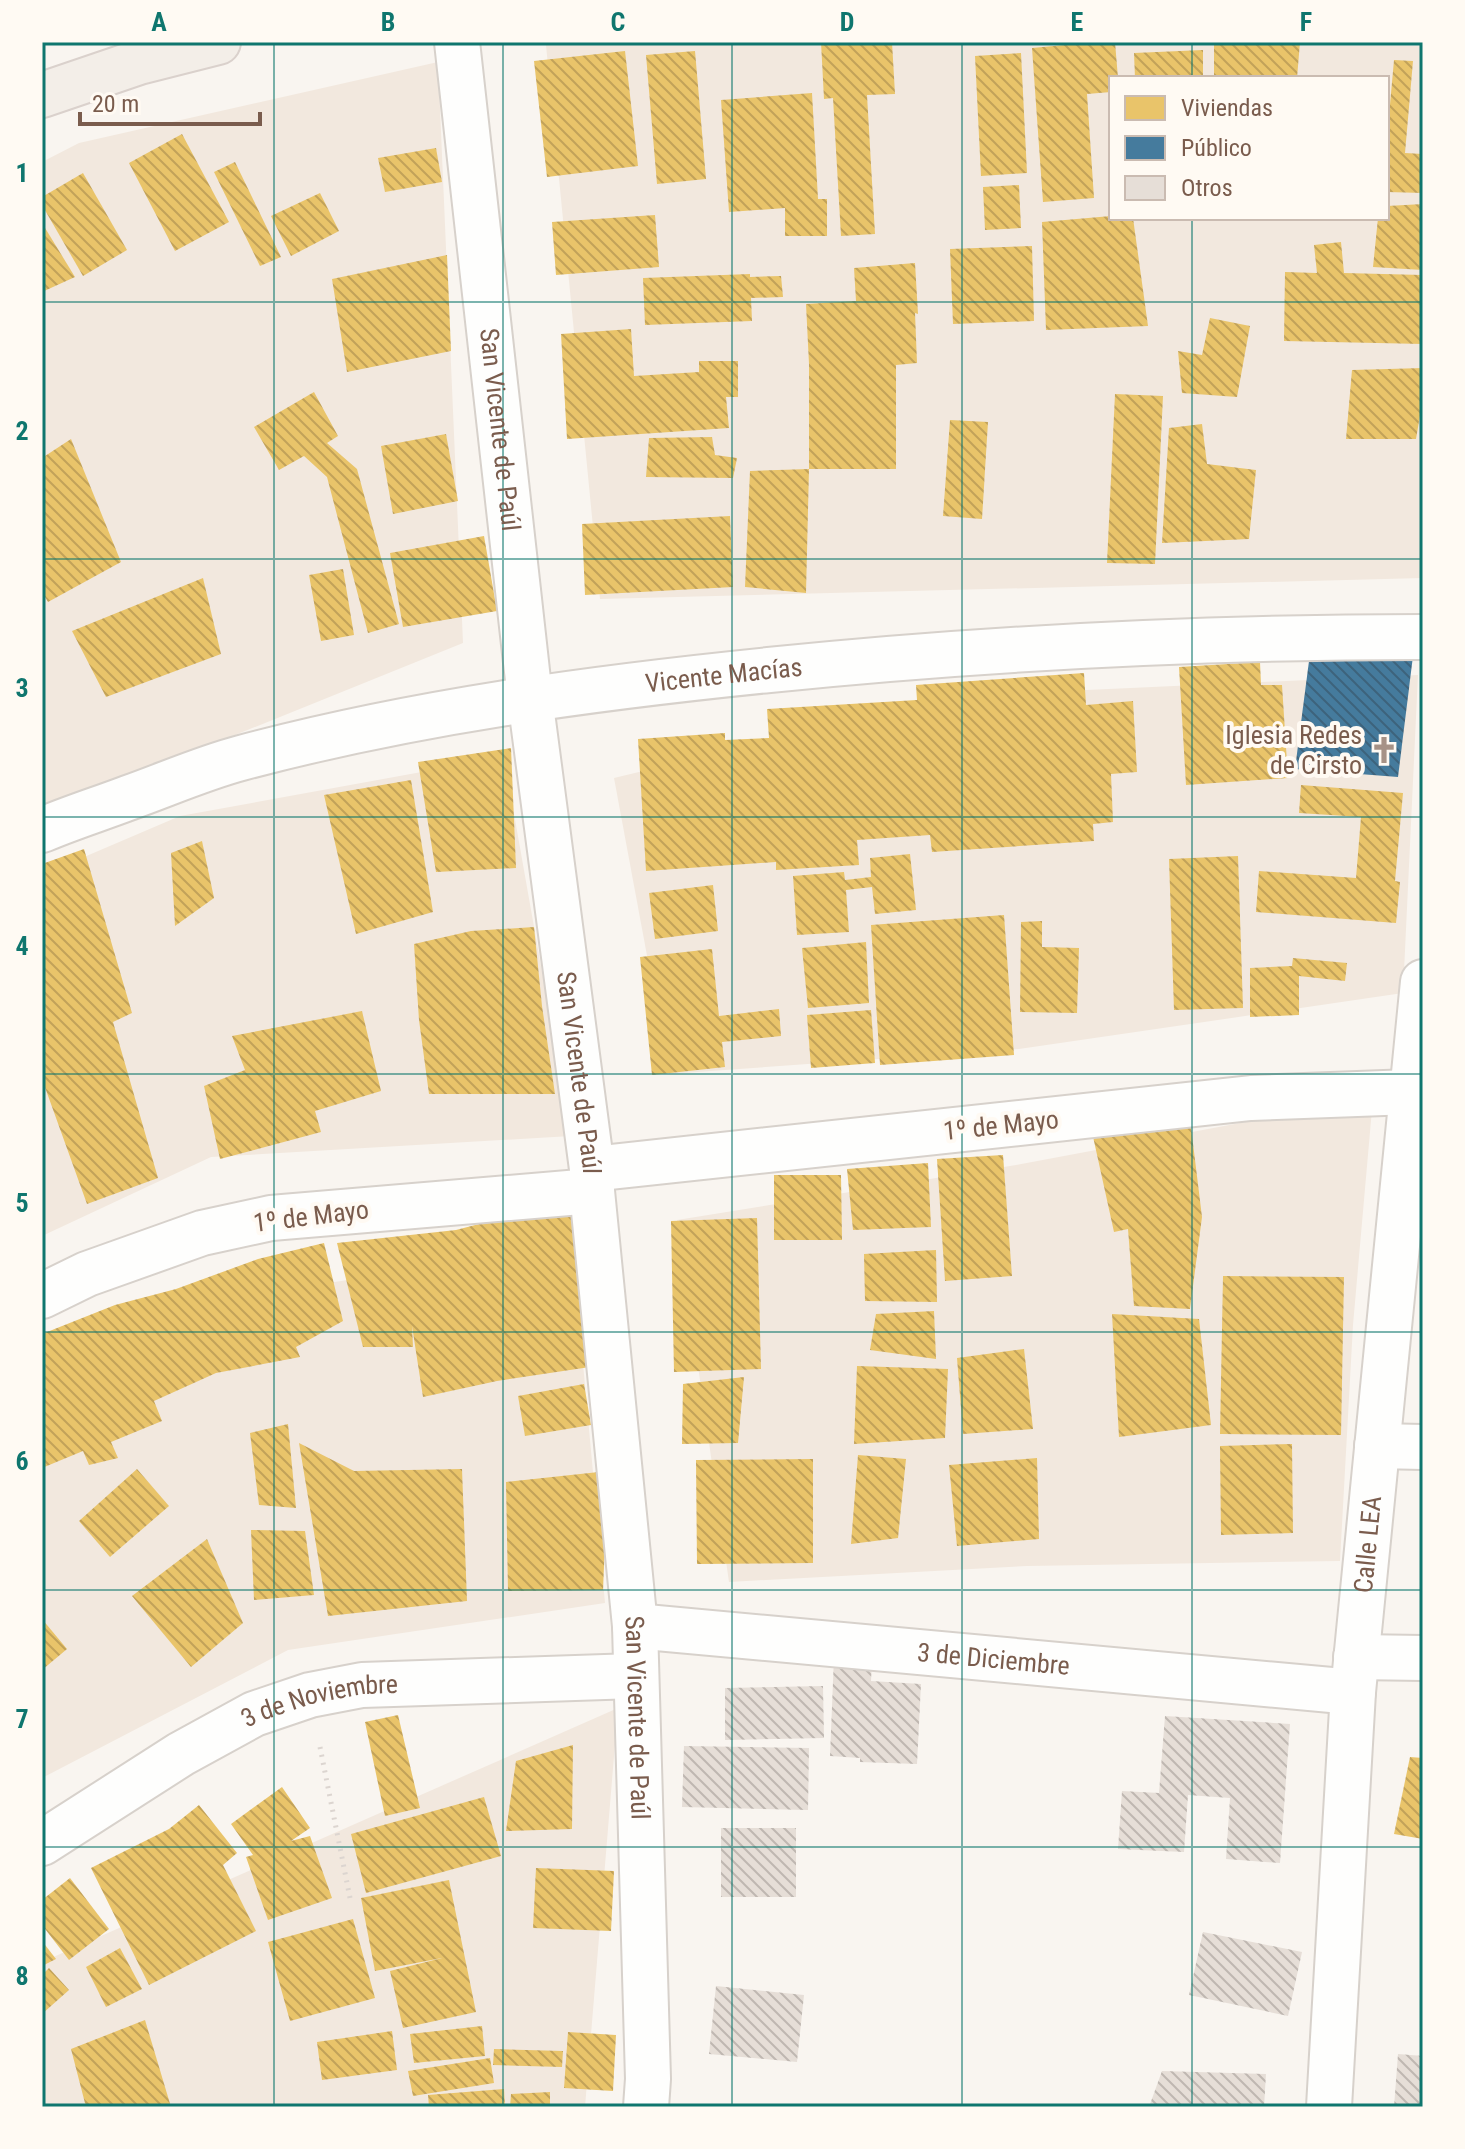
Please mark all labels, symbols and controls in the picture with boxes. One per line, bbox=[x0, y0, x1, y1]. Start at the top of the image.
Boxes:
text: A bbox=[151, 7, 167, 37]
text: B bbox=[381, 7, 395, 37]
text: C bbox=[611, 7, 626, 37]
text: D bbox=[840, 7, 854, 37]
text: E bbox=[1071, 7, 1084, 37]
text: F bbox=[1300, 7, 1312, 37]
scale bar bbox=[80, 76, 260, 126]
legend bbox=[1109, 76, 1389, 220]
text: 20 m bbox=[92, 90, 139, 118]
text: Viviendas bbox=[1181, 94, 1273, 122]
text: Público bbox=[1181, 134, 1252, 162]
text: 1 bbox=[15, 158, 29, 188]
text: Otros bbox=[1181, 174, 1233, 202]
street label: San Vicente de Paúl bbox=[474, 327, 526, 533]
text: 2 bbox=[15, 416, 29, 446]
street label: Vicente Macías bbox=[644, 652, 804, 699]
text: 3 bbox=[15, 673, 29, 703]
place label: Iglesia Redes de Cirsto bbox=[1225, 720, 1362, 780]
church icon: Iglesia Redes de Cirsto bbox=[1369, 735, 1399, 765]
text: 4 bbox=[15, 931, 29, 961]
street label: San Vicente de Paúl bbox=[551, 970, 607, 1174]
street label: 1º de Mayo bbox=[942, 1104, 1060, 1146]
text: 5 bbox=[15, 1188, 29, 1218]
street label: 1º de Mayo bbox=[252, 1194, 370, 1238]
text: 6 bbox=[15, 1446, 29, 1476]
street label: Calle LEA bbox=[1348, 1494, 1387, 1594]
street label: San Vicente de Paúl bbox=[619, 1614, 656, 1820]
street label: 3 de Diciembre bbox=[916, 1637, 1071, 1681]
street label: 3 de Noviembre bbox=[236, 1669, 398, 1733]
text: 7 bbox=[15, 1704, 29, 1734]
text: 8 bbox=[15, 1961, 29, 1991]

